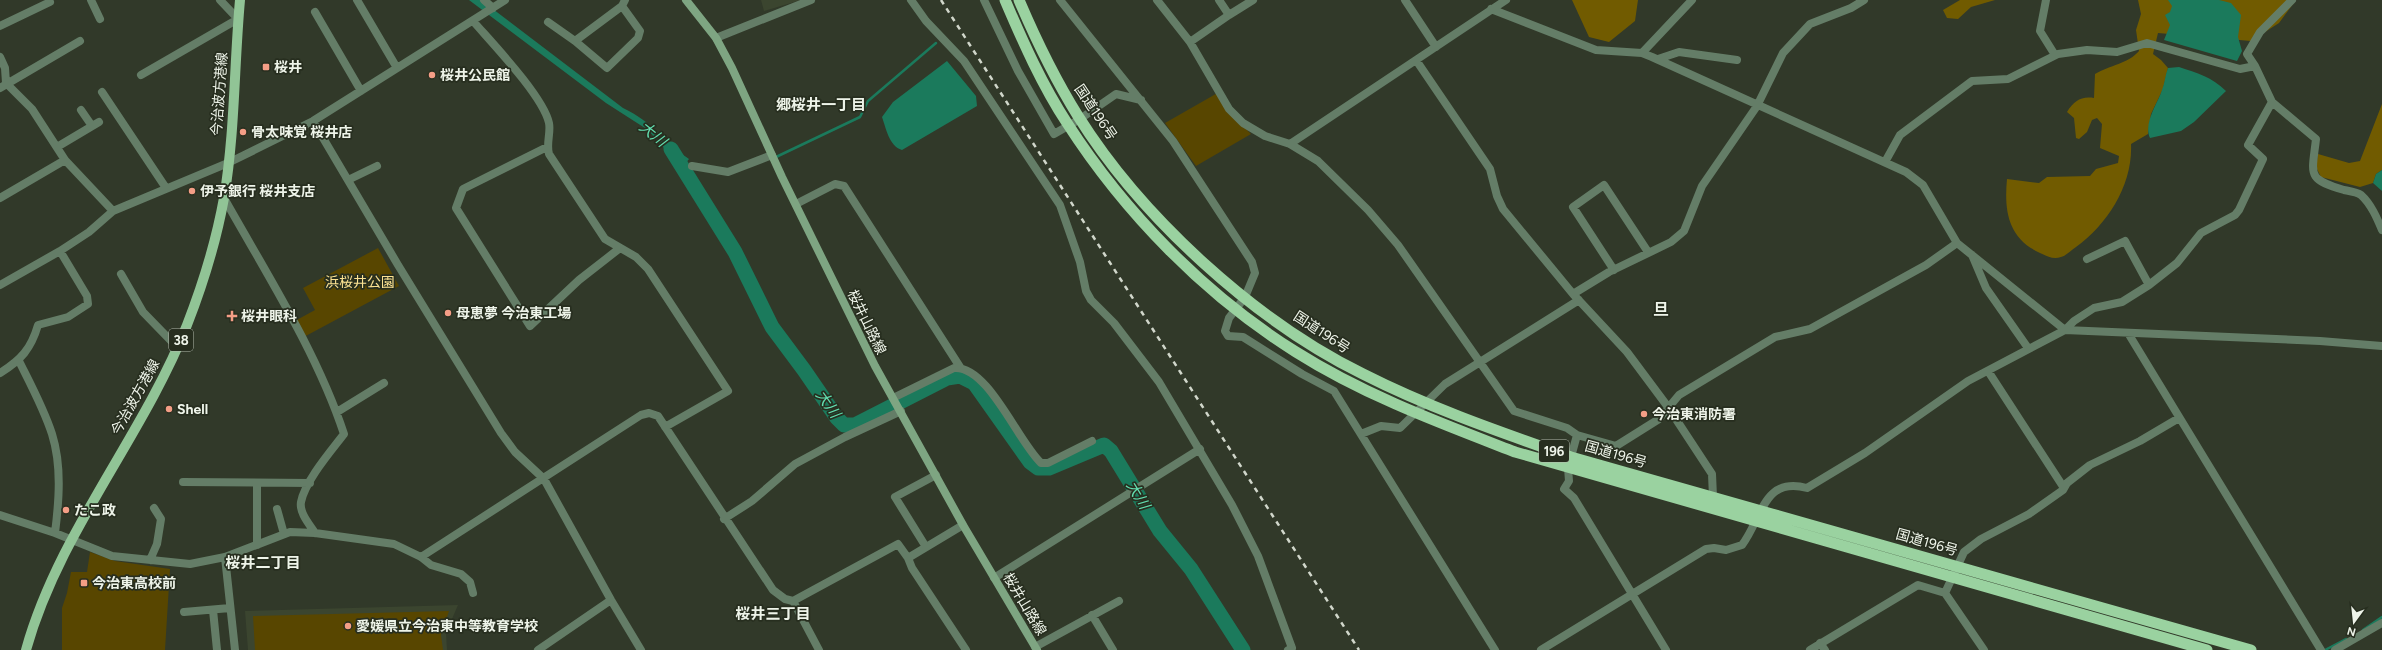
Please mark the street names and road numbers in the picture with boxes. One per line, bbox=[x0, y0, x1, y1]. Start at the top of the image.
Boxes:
street label: 今治波方港線 bbox=[208, 52, 231, 137]
street label: 国道196号 bbox=[1071, 81, 1120, 143]
street label: 桜井山路線 bbox=[844, 287, 890, 357]
street label: 国道196号 bbox=[1290, 308, 1353, 357]
road number: 38 bbox=[169, 329, 193, 351]
street label: 今治波方港線 bbox=[108, 356, 163, 438]
street label: 国道196号 bbox=[1583, 438, 1649, 471]
road number: 196 bbox=[1539, 440, 1569, 462]
street label: 国道196号 bbox=[1894, 526, 1960, 559]
street label: 桜井山路線 bbox=[999, 570, 1050, 639]

